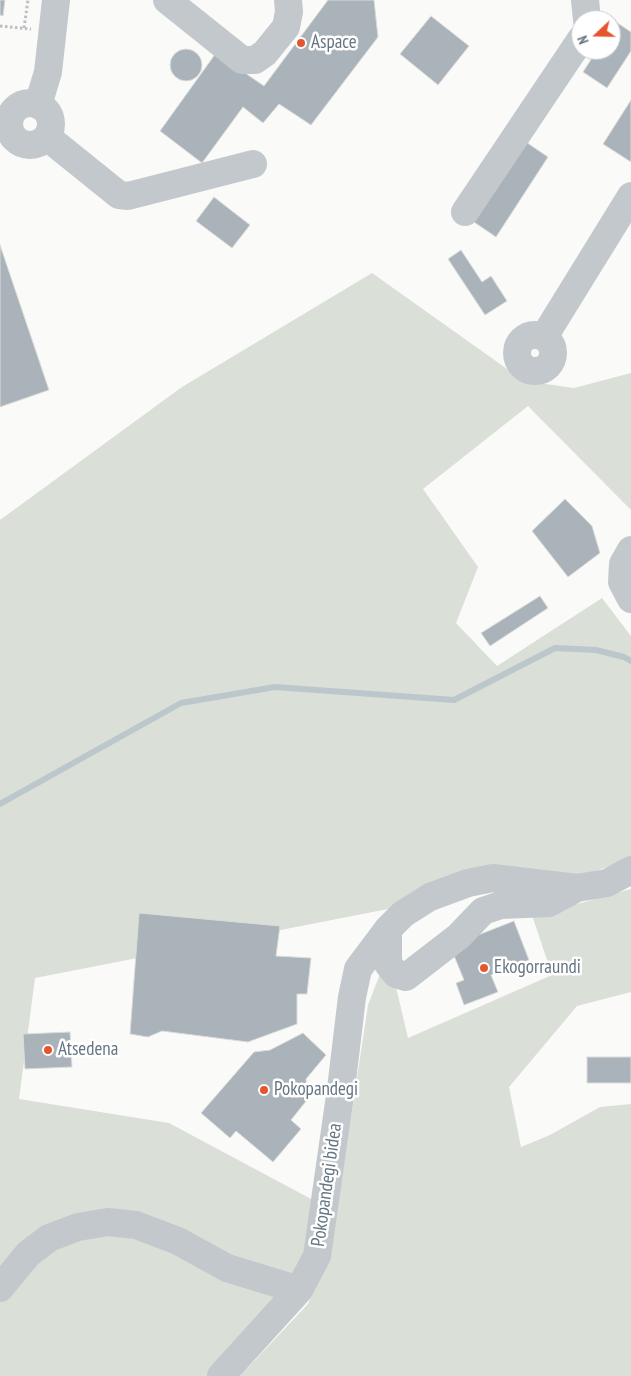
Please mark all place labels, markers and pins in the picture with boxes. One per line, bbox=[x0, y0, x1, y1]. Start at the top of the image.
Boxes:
place label: Aspace bbox=[311, 32, 357, 54]
marker: Aspace bbox=[295, 37, 307, 49]
place label: Ekogorraundi bbox=[494, 957, 581, 979]
marker: Ekogorraundi bbox=[478, 962, 490, 974]
place label: Atsedena bbox=[58, 1039, 118, 1061]
marker: Atsedena bbox=[42, 1044, 54, 1056]
place label: Pokopandegi bbox=[274, 1079, 358, 1101]
marker: Pokopandegi bbox=[258, 1084, 270, 1096]

